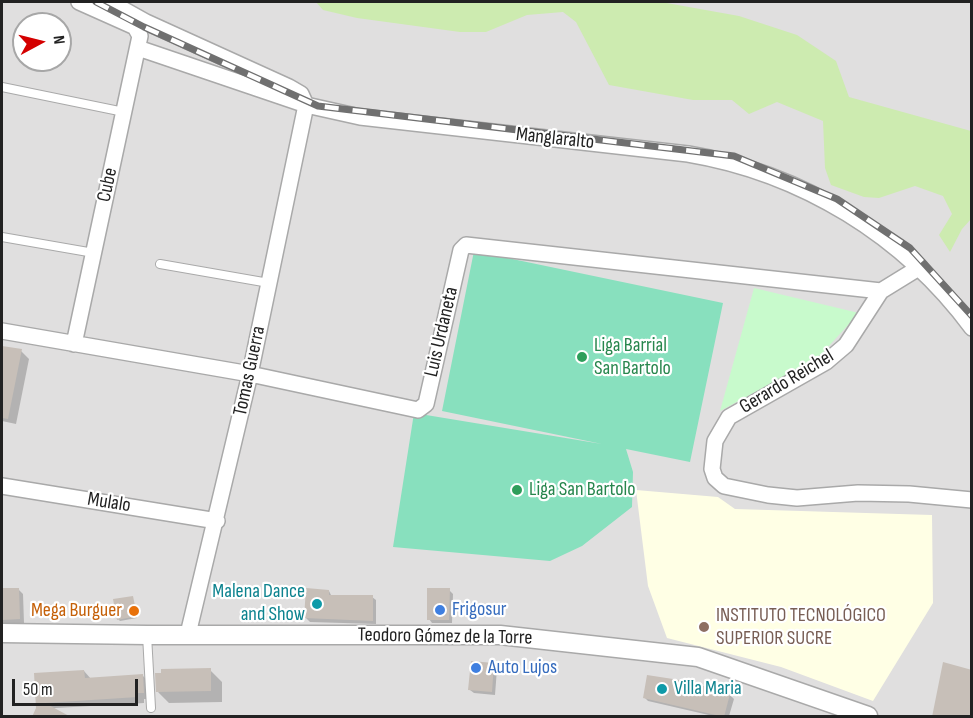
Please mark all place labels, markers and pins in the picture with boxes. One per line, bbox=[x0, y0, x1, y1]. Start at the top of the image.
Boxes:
place label: Liga Barrial San Bartolo bbox=[594, 334, 671, 381]
marker: Liga Barrial San Bartolo bbox=[575, 350, 589, 364]
place label: Liga San Bartolo bbox=[529, 478, 636, 502]
marker: Liga San Bartolo bbox=[510, 483, 524, 497]
place label: Malena Dance and Show bbox=[212, 580, 305, 627]
marker: Malena Dance and Show bbox=[310, 597, 324, 611]
place label: Frigosur bbox=[452, 598, 506, 622]
place label: Mega Burguer bbox=[31, 599, 122, 623]
marker: Frigosur bbox=[433, 603, 447, 617]
marker: Mega Burguer bbox=[127, 604, 141, 618]
place label: INSTITUTO TECNOLÓGICO SUPERIOR SUCRE bbox=[716, 604, 886, 651]
marker: INSTITUTO TECNOLÓGICO SUPERIOR SUCRE bbox=[697, 620, 711, 634]
place label: Auto Lujos bbox=[488, 656, 557, 680]
marker: Auto Lujos bbox=[469, 661, 483, 675]
place label: Villa Maria bbox=[674, 677, 742, 701]
marker: Villa Maria bbox=[655, 682, 669, 696]

